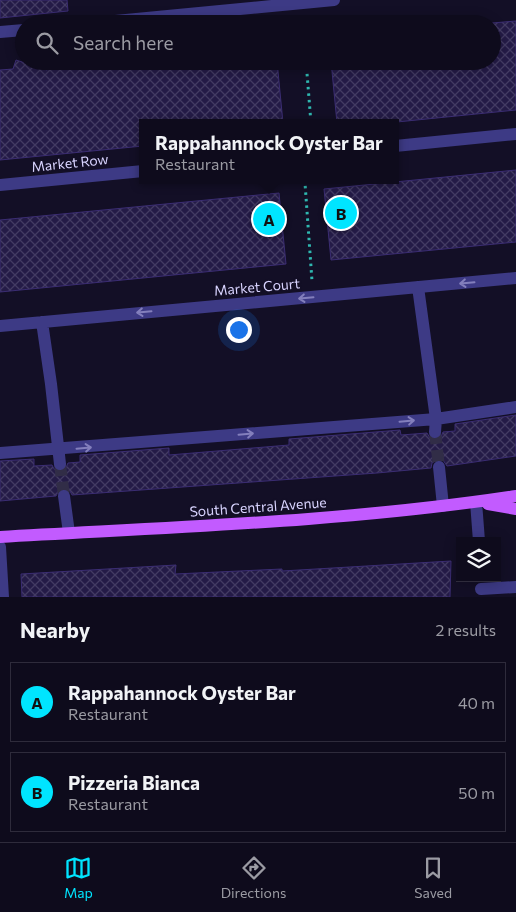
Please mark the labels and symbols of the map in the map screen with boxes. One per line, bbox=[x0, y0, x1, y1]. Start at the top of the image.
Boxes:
street label: Market Row bbox=[31, 150, 109, 175]
pin: B bbox=[325, 194, 357, 232]
pin: A bbox=[253, 200, 285, 238]
street label: Market Court bbox=[213, 274, 301, 299]
one-way arrow bbox=[460, 278, 476, 288]
one-way arrow bbox=[298, 293, 314, 302]
one-way arrow bbox=[136, 308, 152, 317]
your location bbox=[226, 317, 252, 343]
one-way arrow bbox=[399, 416, 415, 426]
one-way arrow bbox=[237, 430, 253, 439]
one-way arrow bbox=[75, 443, 91, 452]
street label: South Central Avenue bbox=[189, 493, 327, 520]

